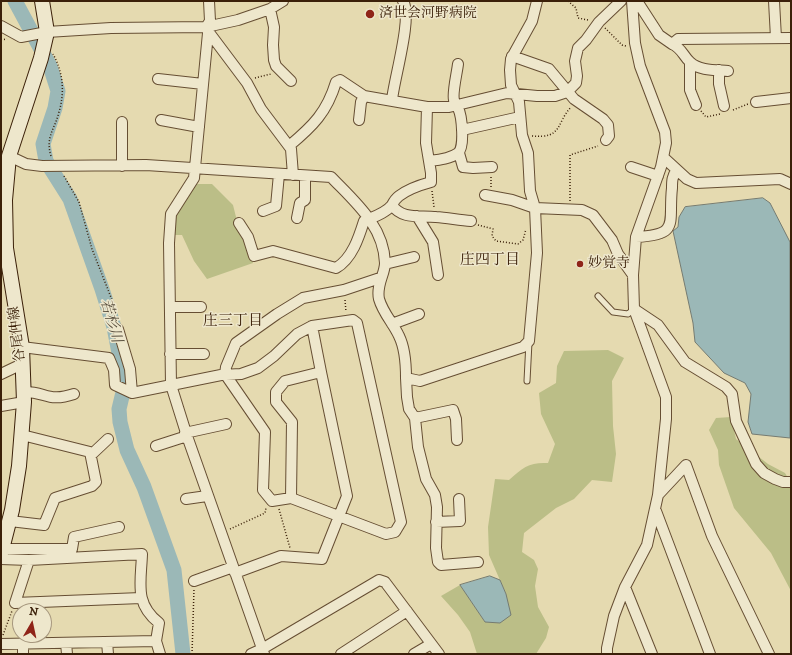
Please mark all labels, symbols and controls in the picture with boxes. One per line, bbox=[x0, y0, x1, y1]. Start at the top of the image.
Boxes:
place label: 済世会河野病院 bbox=[379, 6, 477, 22]
marker: 済世会河野病院 bbox=[364, 8, 376, 20]
district label: 庄四丁目 bbox=[460, 252, 520, 270]
place label: 妙覚寺 bbox=[588, 256, 630, 272]
marker: 妙覚寺 bbox=[575, 259, 585, 269]
water label: 若杉川 bbox=[95, 297, 125, 345]
street label: 谷尾仲線 bbox=[6, 305, 30, 363]
district label: 庄三丁目 bbox=[203, 313, 263, 331]
north arrow bbox=[12, 603, 52, 643]
text: N bbox=[28, 605, 39, 620]

